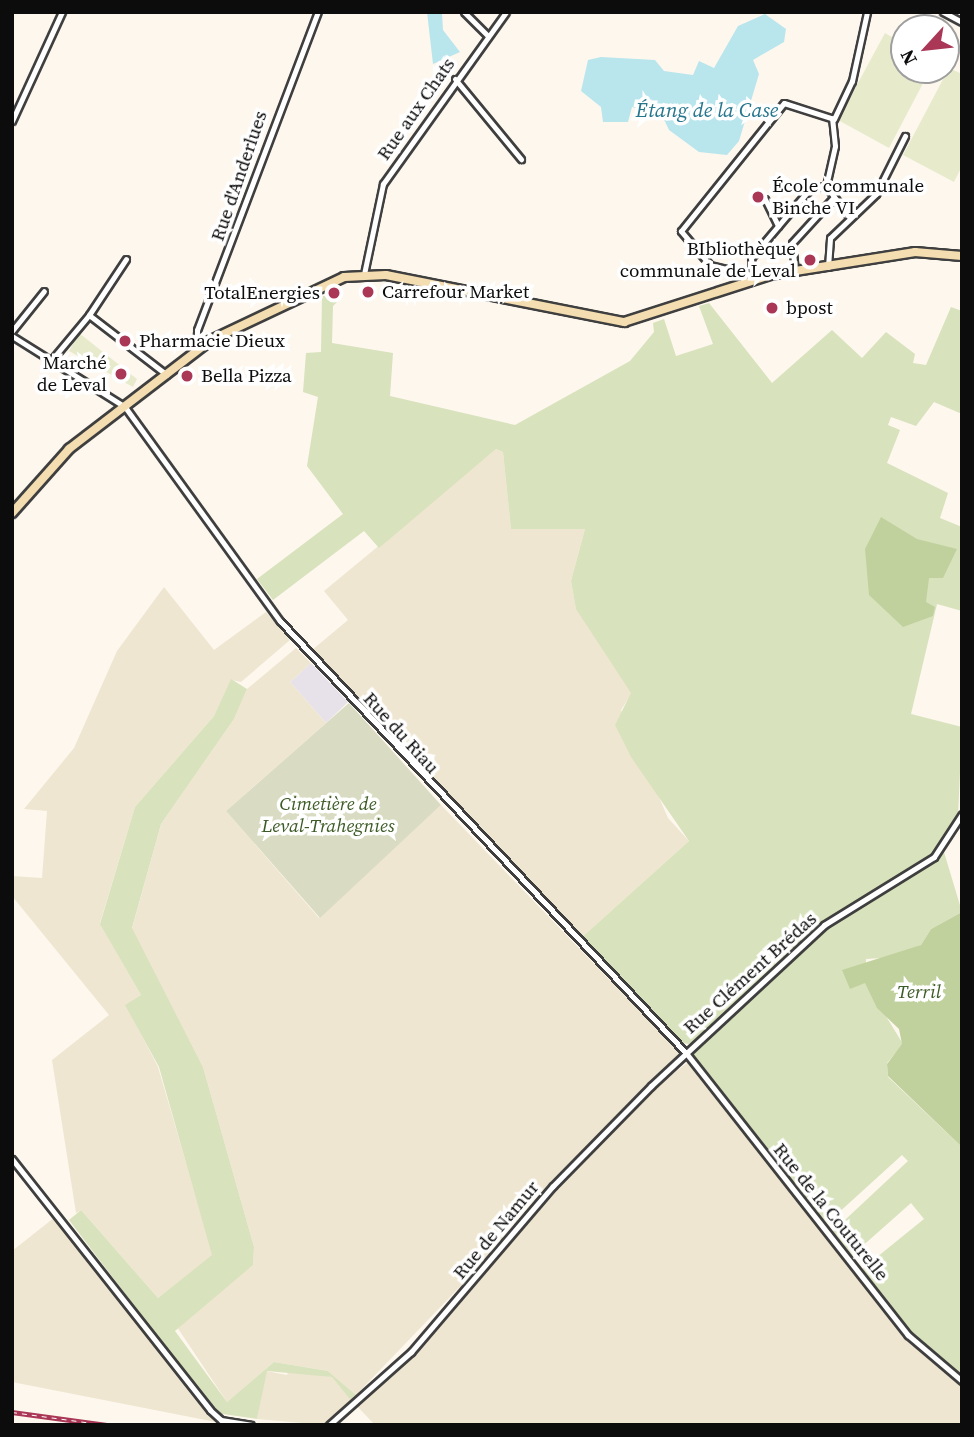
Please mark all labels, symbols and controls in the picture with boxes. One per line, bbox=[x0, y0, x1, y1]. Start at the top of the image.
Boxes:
north arrow bbox=[890, 14, 960, 84]
text: N bbox=[893, 46, 923, 70]
street label: Rue aux Chats bbox=[372, 53, 460, 165]
water label: Étang de la Case bbox=[636, 97, 778, 123]
street label: Rue d'Anderlues bbox=[206, 108, 272, 244]
place label: École communale Binche VI bbox=[772, 175, 924, 219]
marker: École communale Binche VI bbox=[750, 189, 766, 205]
place label: BIbliothèque communale de Leval bbox=[620, 238, 796, 282]
marker: BIbliothèque communale de Leval bbox=[802, 252, 818, 268]
place label: Carrefour Market bbox=[382, 281, 529, 303]
place label: TotalEnergies bbox=[204, 282, 320, 304]
marker: Carrefour Market bbox=[360, 284, 376, 300]
marker: TotalEnergies bbox=[326, 285, 342, 301]
place label: bpost bbox=[786, 297, 833, 319]
marker: bpost bbox=[764, 300, 780, 316]
place label: Pharmacie Dieux bbox=[139, 330, 285, 352]
marker: Pharmacie Dieux bbox=[117, 333, 133, 349]
place label: Marché de Leval bbox=[37, 352, 107, 396]
place label: Bella Pizza bbox=[201, 365, 292, 387]
marker: Marché de Leval bbox=[113, 366, 129, 382]
marker: Bella Pizza bbox=[179, 368, 195, 384]
street label: Rue du Riau bbox=[358, 687, 444, 779]
park label: Cimetière de Leval-Trahegnies bbox=[261, 793, 395, 837]
street label: Rue Clément Brédas bbox=[679, 907, 821, 1039]
park label: Terril bbox=[897, 981, 941, 1003]
street label: Rue de la Couturelle bbox=[768, 1139, 894, 1285]
street label: Rue de Namur bbox=[448, 1176, 544, 1284]

